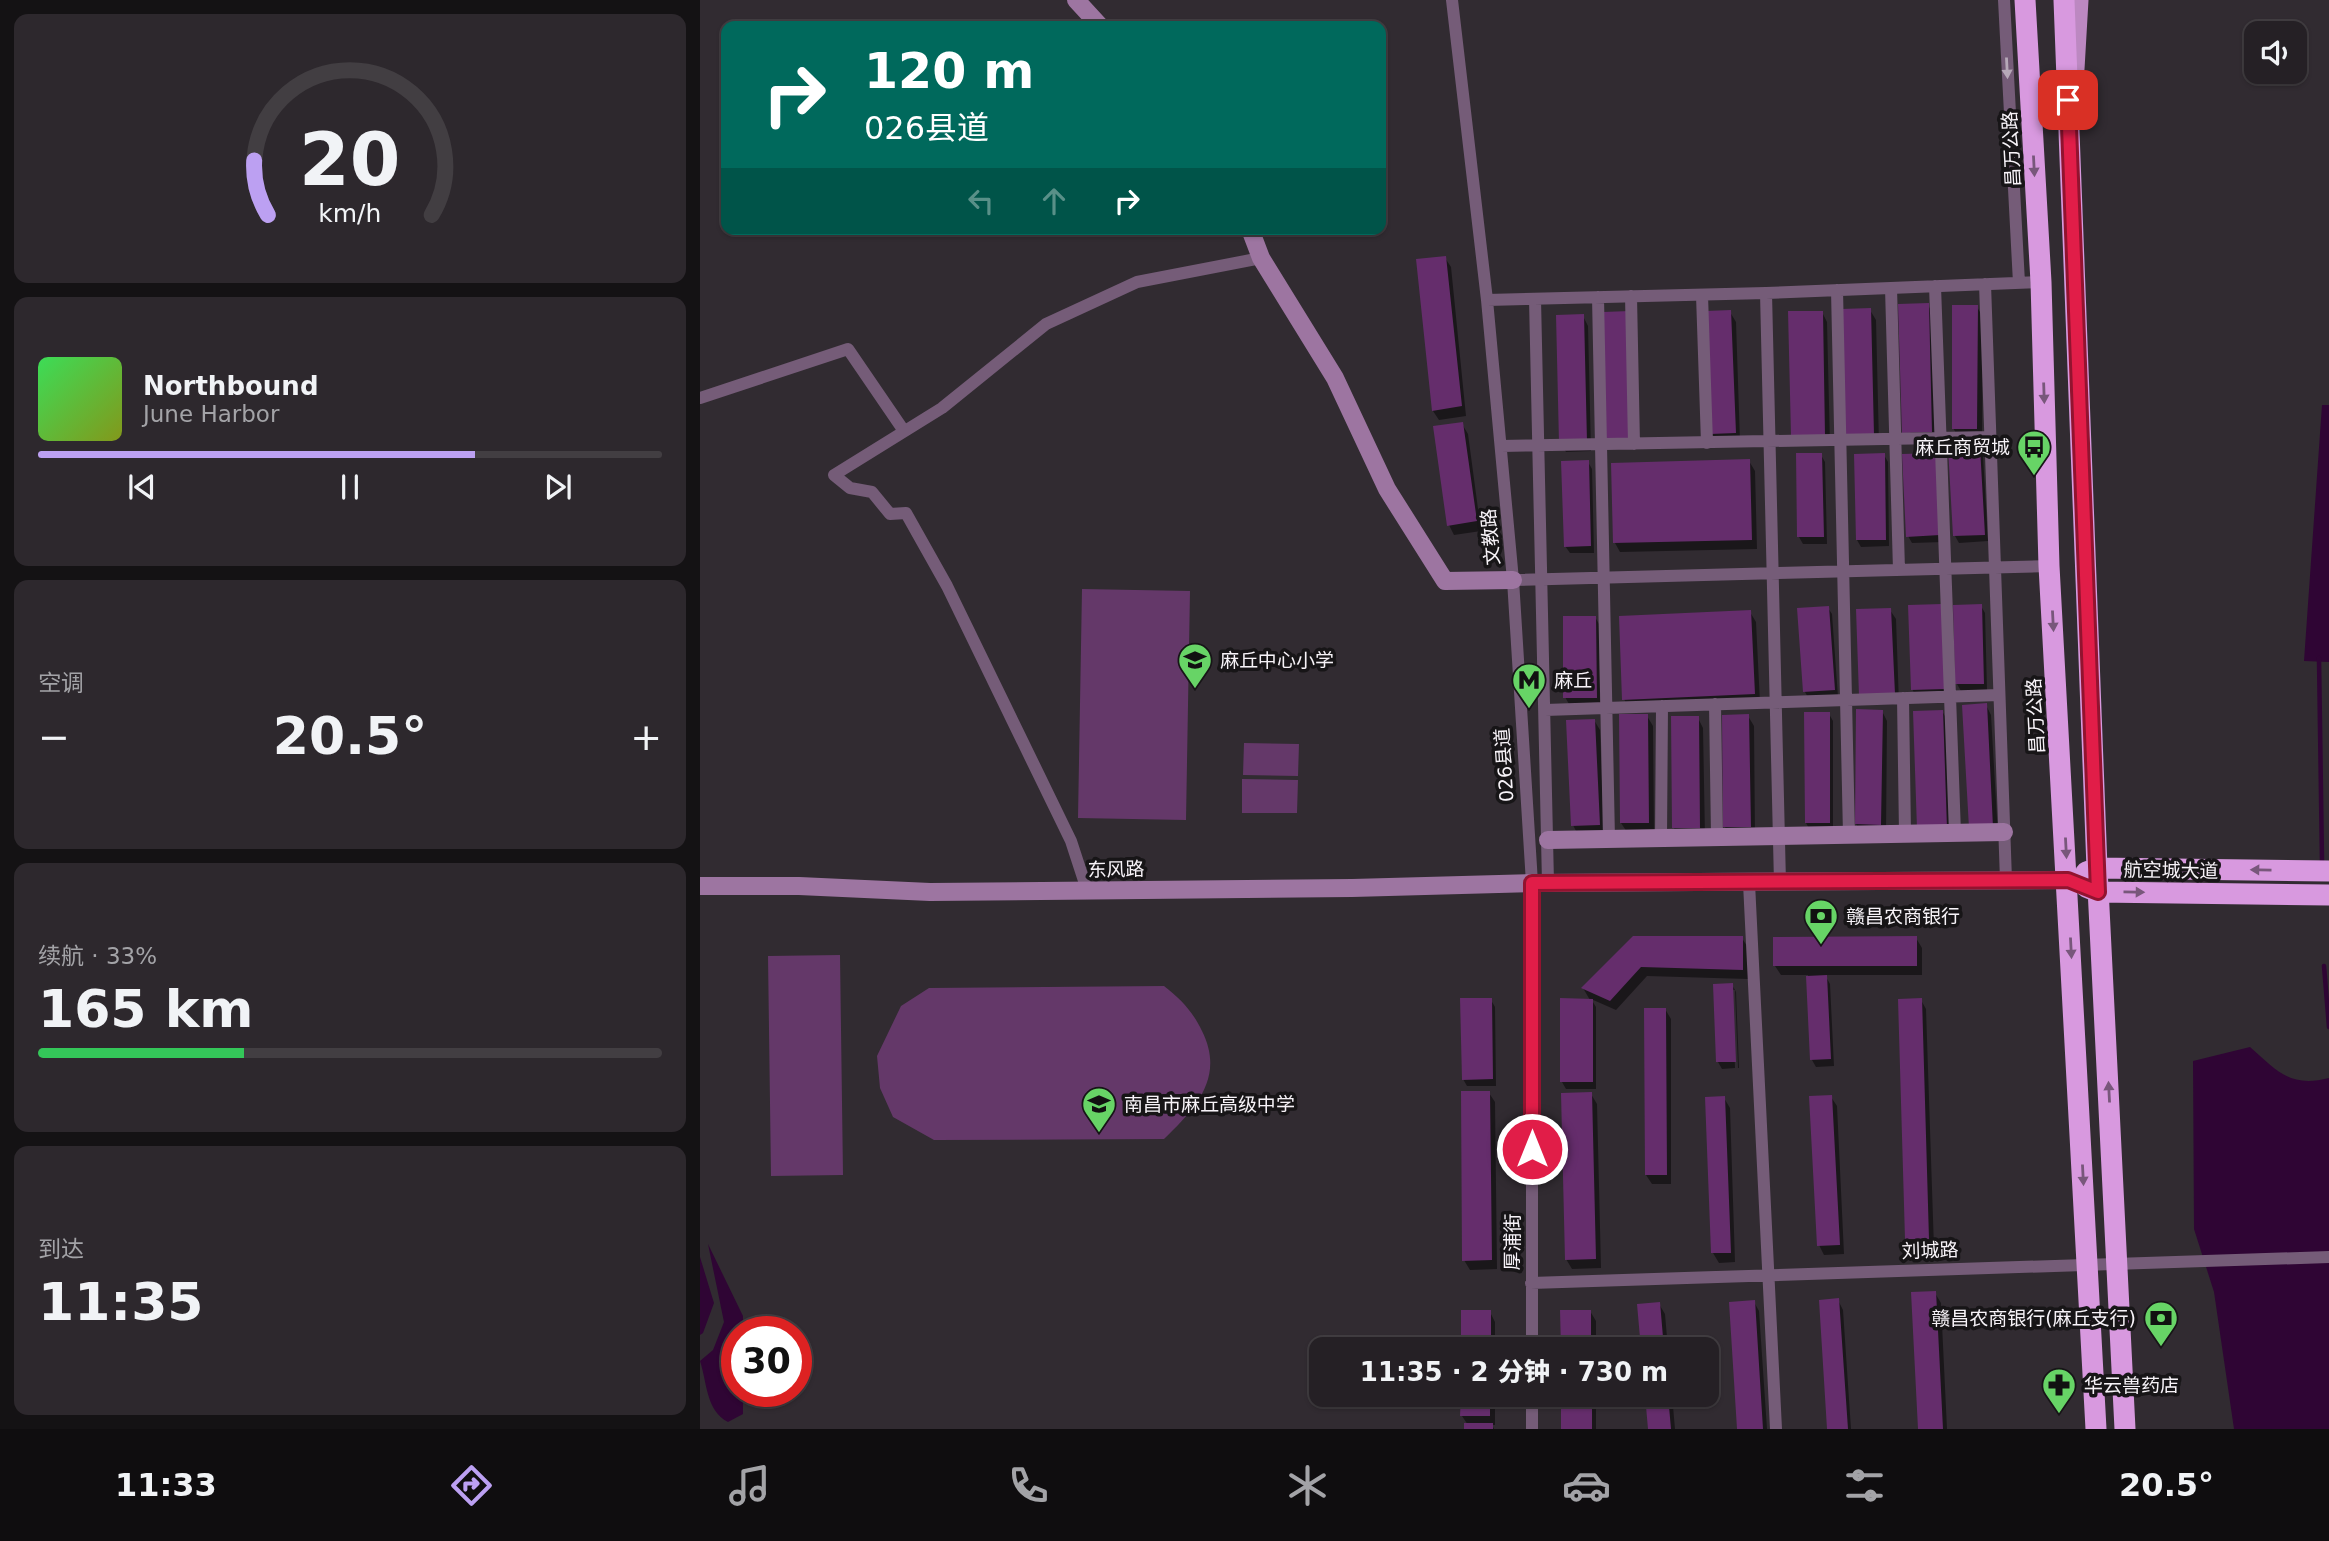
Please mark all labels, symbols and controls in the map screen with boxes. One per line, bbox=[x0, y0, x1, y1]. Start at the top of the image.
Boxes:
map controls bbox=[2244, 21, 2307, 84]
button: sound bbox=[2244, 21, 2307, 84]
text: 120 m bbox=[864, 43, 1034, 100]
icon: right bbox=[749, 49, 840, 140]
one-way arrow bbox=[2002, 57, 2013, 79]
pin bbox=[2038, 70, 2098, 130]
icon: arrive bbox=[2049, 81, 2087, 119]
text: 026县道 bbox=[864, 109, 989, 147]
street label: 昌万公路 bbox=[1998, 110, 2024, 188]
text: 20 bbox=[299, 117, 401, 202]
one-way arrow bbox=[2029, 155, 2040, 177]
icon: left bbox=[962, 182, 1000, 220]
icon: ahead bbox=[1035, 182, 1073, 220]
icon: right bbox=[1108, 182, 1146, 220]
text: km/h bbox=[318, 198, 382, 227]
text: Northbound bbox=[143, 371, 319, 401]
one-way arrow bbox=[2038, 383, 2050, 405]
text: June Harbor bbox=[143, 401, 279, 427]
bus stop icon: 麻丘商贸城 bbox=[2015, 428, 2053, 477]
place label: 麻丘商贸城 bbox=[1915, 436, 2010, 458]
icon: previous bbox=[123, 468, 161, 506]
icon: pause bbox=[331, 468, 369, 506]
icon: next bbox=[539, 468, 577, 506]
street label: 文教路 bbox=[1477, 508, 1503, 566]
one-way arrow bbox=[2047, 610, 2058, 632]
school or university icon: 麻丘中心小学 bbox=[1176, 641, 1214, 690]
place label: 麻丘中心小学 bbox=[1220, 649, 1334, 671]
metro station icon: 麻丘 bbox=[1510, 661, 1548, 710]
place label: 麻丘 bbox=[1554, 669, 1592, 691]
text: 空调 bbox=[38, 670, 84, 696]
street label: 昌万公路 bbox=[2022, 677, 2048, 755]
text: 20.5° bbox=[273, 706, 427, 766]
text: − bbox=[38, 715, 70, 759]
text: + bbox=[630, 715, 662, 759]
street label: 026县道 bbox=[1490, 727, 1518, 803]
one-way arrow bbox=[2061, 837, 2072, 859]
street label: 东风路 bbox=[1087, 858, 1145, 880]
street label: 航空城大道 bbox=[2123, 858, 2219, 882]
one-way arrow bbox=[2250, 864, 2272, 876]
one-way arrow bbox=[2123, 887, 2145, 898]
bank icon: 赣昌农商银行 bbox=[1802, 897, 1840, 946]
place label: 赣昌农商银行 bbox=[1846, 905, 1960, 927]
one-way arrow bbox=[2066, 937, 2077, 959]
text: 续航 · 33% bbox=[38, 943, 157, 969]
text: 165 km bbox=[38, 979, 253, 1039]
one-way arrow bbox=[2103, 1080, 2114, 1102]
school or university icon: 南昌市麻丘高级中学 bbox=[1080, 1085, 1118, 1134]
place label: 南昌市麻丘高级中学 bbox=[1124, 1093, 1295, 1115]
position arrow bbox=[1495, 1112, 1569, 1186]
one-way arrow bbox=[2078, 1164, 2089, 1186]
street label: 厚浦街 bbox=[1501, 1213, 1523, 1271]
text: 到达 bbox=[38, 1236, 84, 1262]
street label: 刘城路 bbox=[1901, 1238, 1959, 1262]
text: 11:35 bbox=[38, 1272, 204, 1332]
bank icon: 赣昌农商银行(麻丘支行) bbox=[2142, 1299, 2180, 1348]
place label: 赣昌农商银行(麻丘支行) bbox=[1931, 1307, 2136, 1329]
speed limit sign: 30 bbox=[721, 1316, 812, 1407]
text: 11:35 · 2 分钟 · 730 m bbox=[1360, 1357, 1668, 1387]
pharmacy icon: 华云兽药店 bbox=[2040, 1366, 2078, 1415]
place label: 华云兽药店 bbox=[2084, 1374, 2179, 1396]
icon: directions bbox=[447, 1461, 496, 1510]
icon: music bbox=[725, 1461, 774, 1510]
icon: phone bbox=[1004, 1461, 1053, 1510]
icon: climate bbox=[1283, 1461, 1332, 1510]
icon: car bbox=[1562, 1461, 1611, 1510]
icon: filters bbox=[1840, 1461, 1889, 1510]
text: 11:33 bbox=[115, 1466, 217, 1504]
text: 20.5° bbox=[2119, 1466, 2214, 1504]

